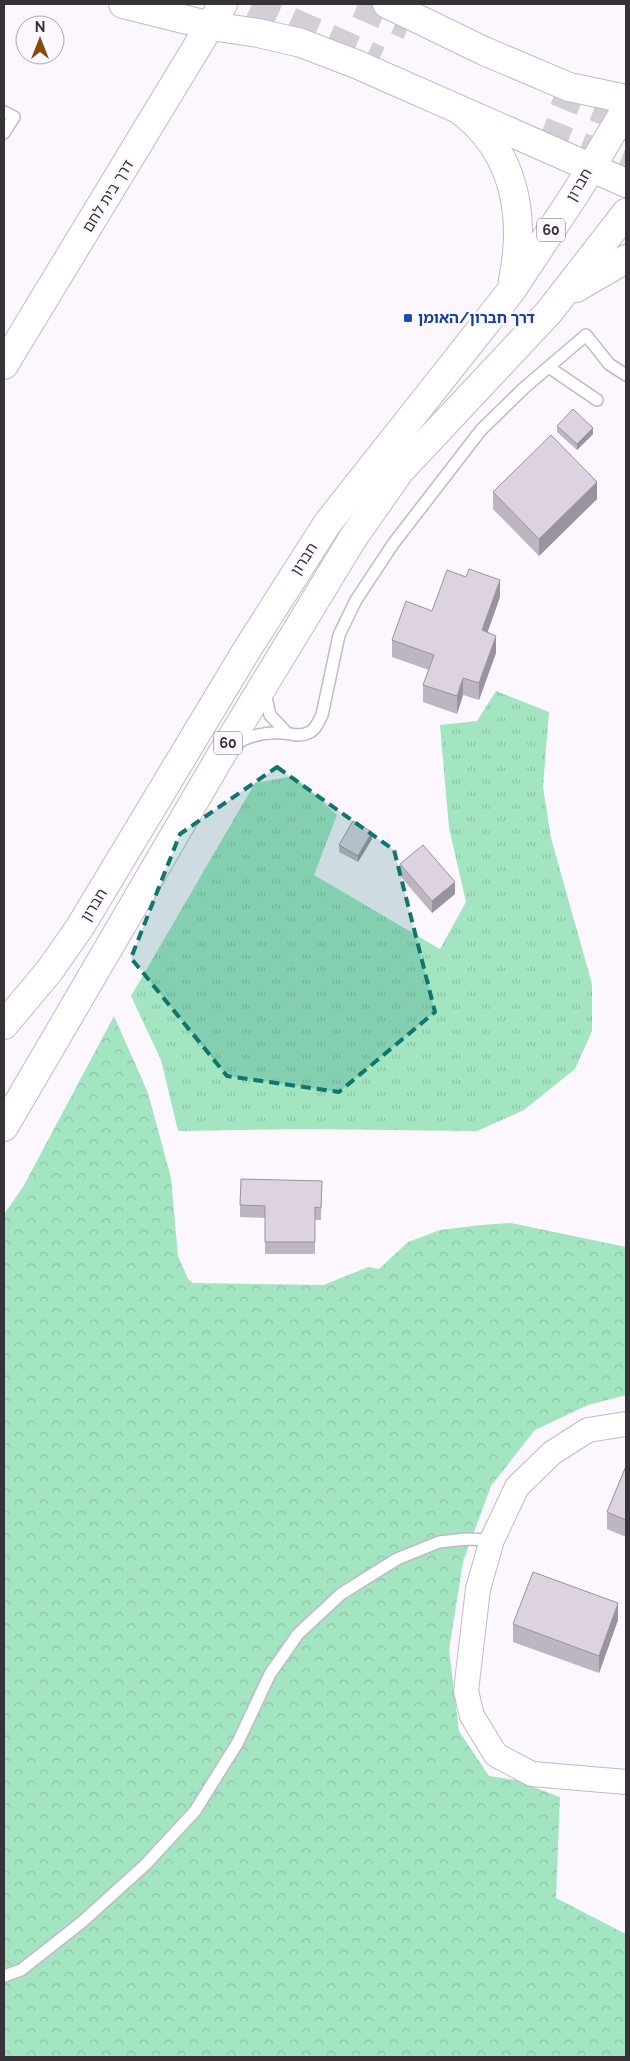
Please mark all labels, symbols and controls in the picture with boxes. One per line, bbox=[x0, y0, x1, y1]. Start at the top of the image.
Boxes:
north arrow bbox=[15, 15, 65, 65]
text: N bbox=[35, 19, 45, 35]
street label: דרך בית לחם bbox=[79, 156, 137, 236]
street label: חברון bbox=[562, 165, 596, 205]
road number: 60 bbox=[537, 218, 565, 242]
place label: דרך חברון/האומן bbox=[418, 309, 535, 327]
marker: דרך חברון/האומן bbox=[402, 312, 414, 324]
street label: חברון bbox=[287, 539, 321, 579]
road number: 60 bbox=[214, 731, 242, 754]
street label: חברון bbox=[77, 885, 111, 925]

